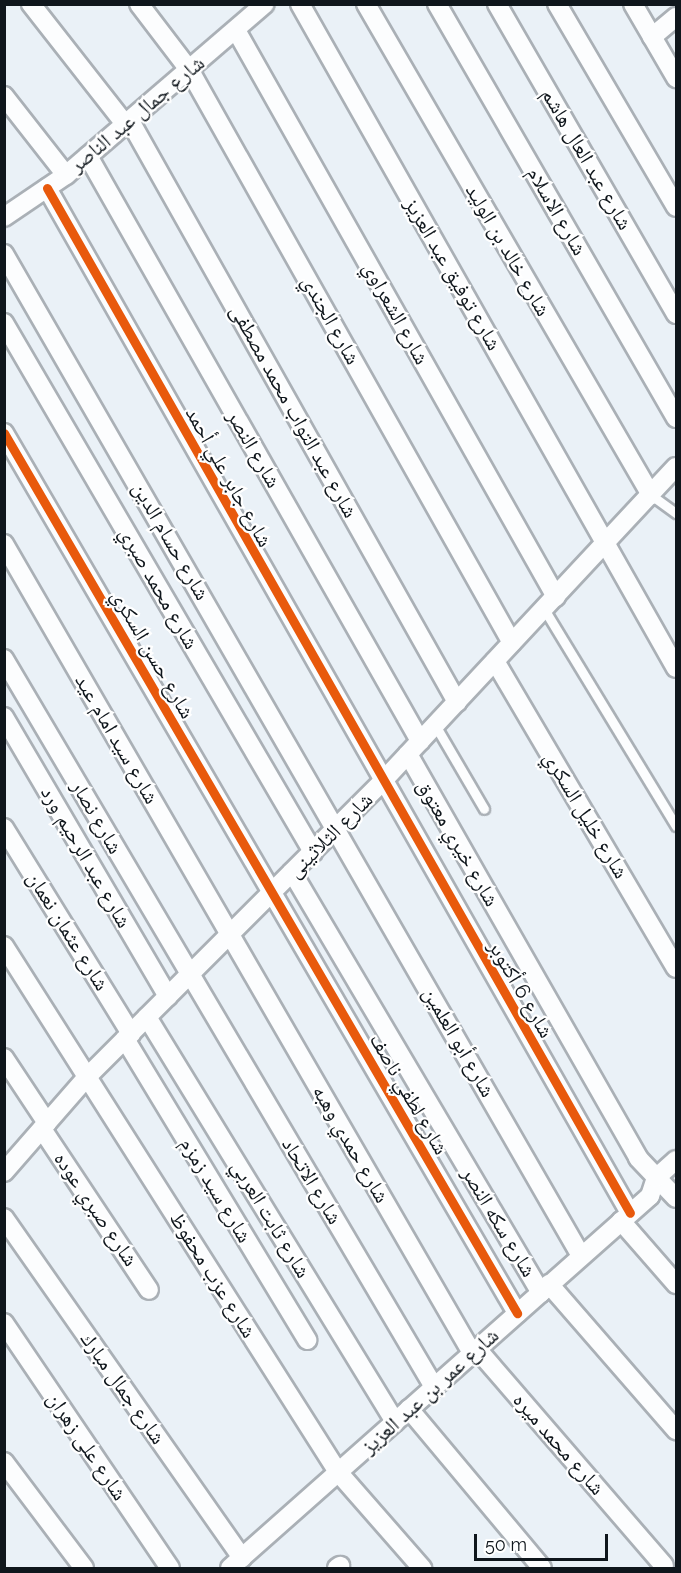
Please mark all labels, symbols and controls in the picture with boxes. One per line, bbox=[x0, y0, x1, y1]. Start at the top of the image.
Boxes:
street label: شارع جمال عبد الناصر bbox=[64, 50, 210, 178]
street label: شارع عبد العال هاشم bbox=[536, 84, 638, 234]
street label: شارع الاسلام bbox=[522, 162, 592, 260]
street label: شارع خالد بن الوليد bbox=[460, 179, 556, 321]
street label: شارع توفيق عبد العزيز bbox=[399, 193, 507, 355]
street label: شارع الشعراوي bbox=[357, 257, 435, 369]
street label: شارع الجندي bbox=[296, 271, 366, 369]
street label: شارع عبد التواب محمد مصطفى bbox=[225, 300, 363, 522]
street label: شارع جابر علي أحمد bbox=[180, 403, 278, 551]
street label: شارع النصر bbox=[222, 406, 286, 492]
street label: شارع حسام الدين bbox=[127, 477, 215, 605]
street label: شارع محمد صبري bbox=[114, 522, 204, 654]
street label: شارع حسن السكري bbox=[106, 585, 200, 723]
street label: شارع سيد امام عيد bbox=[70, 670, 164, 808]
street label: شارع خليل السكري bbox=[538, 747, 634, 883]
street label: شارع خيري معتوق bbox=[412, 775, 504, 911]
street label: شارع نصار bbox=[66, 776, 128, 858]
street label: شارع عبد الرحيم ورد bbox=[35, 782, 137, 932]
street label: شارع الثلاثينى bbox=[282, 787, 378, 883]
street label: شارع عثمان نعمان bbox=[21, 867, 115, 995]
street label: شارع 6 أكتوبر bbox=[483, 936, 559, 1042]
street label: شارع أبو العلمين bbox=[417, 982, 501, 1102]
street label: شارع لطفي ناصف bbox=[364, 1029, 454, 1159]
street label: شارع حمدي وهبه bbox=[307, 1081, 395, 1207]
street label: شارع سيد زمزم bbox=[175, 1133, 257, 1247]
street label: شارع الاتحاد bbox=[276, 1133, 348, 1229]
street label: شارع صبري عوده bbox=[49, 1147, 143, 1271]
street label: شارع ثابت العربي bbox=[226, 1156, 316, 1282]
street label: شارع سكه النصر bbox=[456, 1162, 542, 1282]
street label: شارع عزب محفوظ bbox=[164, 1207, 262, 1343]
street label: شارع عمر بن عبد العزيز bbox=[356, 1323, 504, 1459]
street label: شارع جمال مبارك bbox=[75, 1327, 171, 1449]
street label: شارع على زهران bbox=[42, 1387, 132, 1505]
street label: شارع محمد ميره bbox=[508, 1388, 610, 1500]
scale bar bbox=[477, 1522, 610, 1560]
text: 50 m bbox=[485, 1534, 527, 1555]

